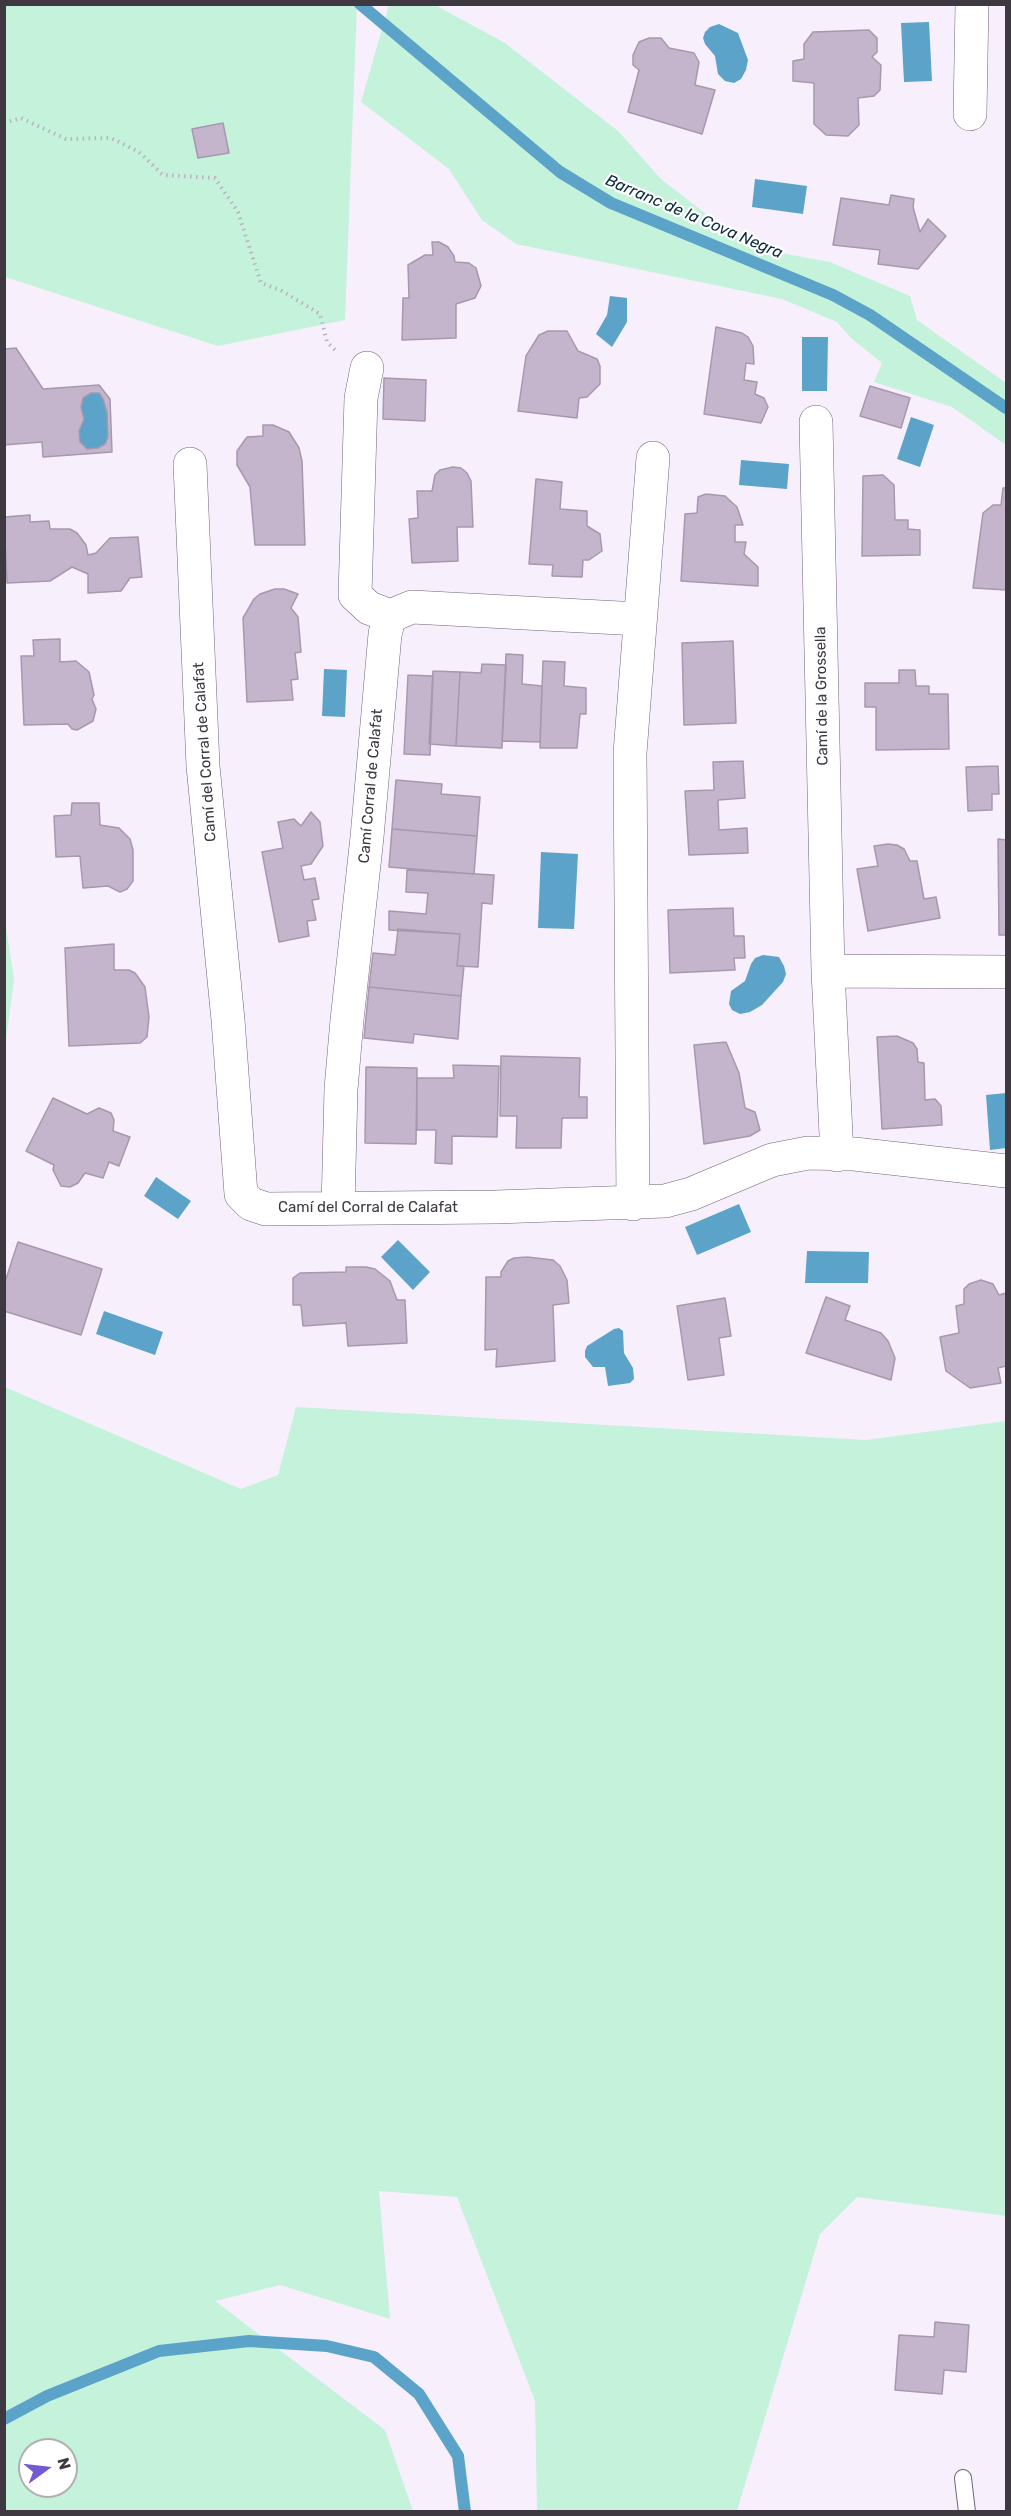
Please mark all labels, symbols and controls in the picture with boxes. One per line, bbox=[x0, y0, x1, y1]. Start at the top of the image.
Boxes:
water label: Barranc de la Cova Negra bbox=[602, 171, 786, 263]
street label: Camí de la Grossella bbox=[812, 626, 832, 766]
street label: Camí del Corral de Calafat bbox=[190, 662, 220, 842]
street label: Camí Corral de Calafat bbox=[355, 708, 387, 864]
street label: Camí del Corral de Calafat bbox=[278, 1199, 458, 1217]
north arrow bbox=[18, 2438, 78, 2498]
text: N bbox=[53, 2456, 75, 2472]

